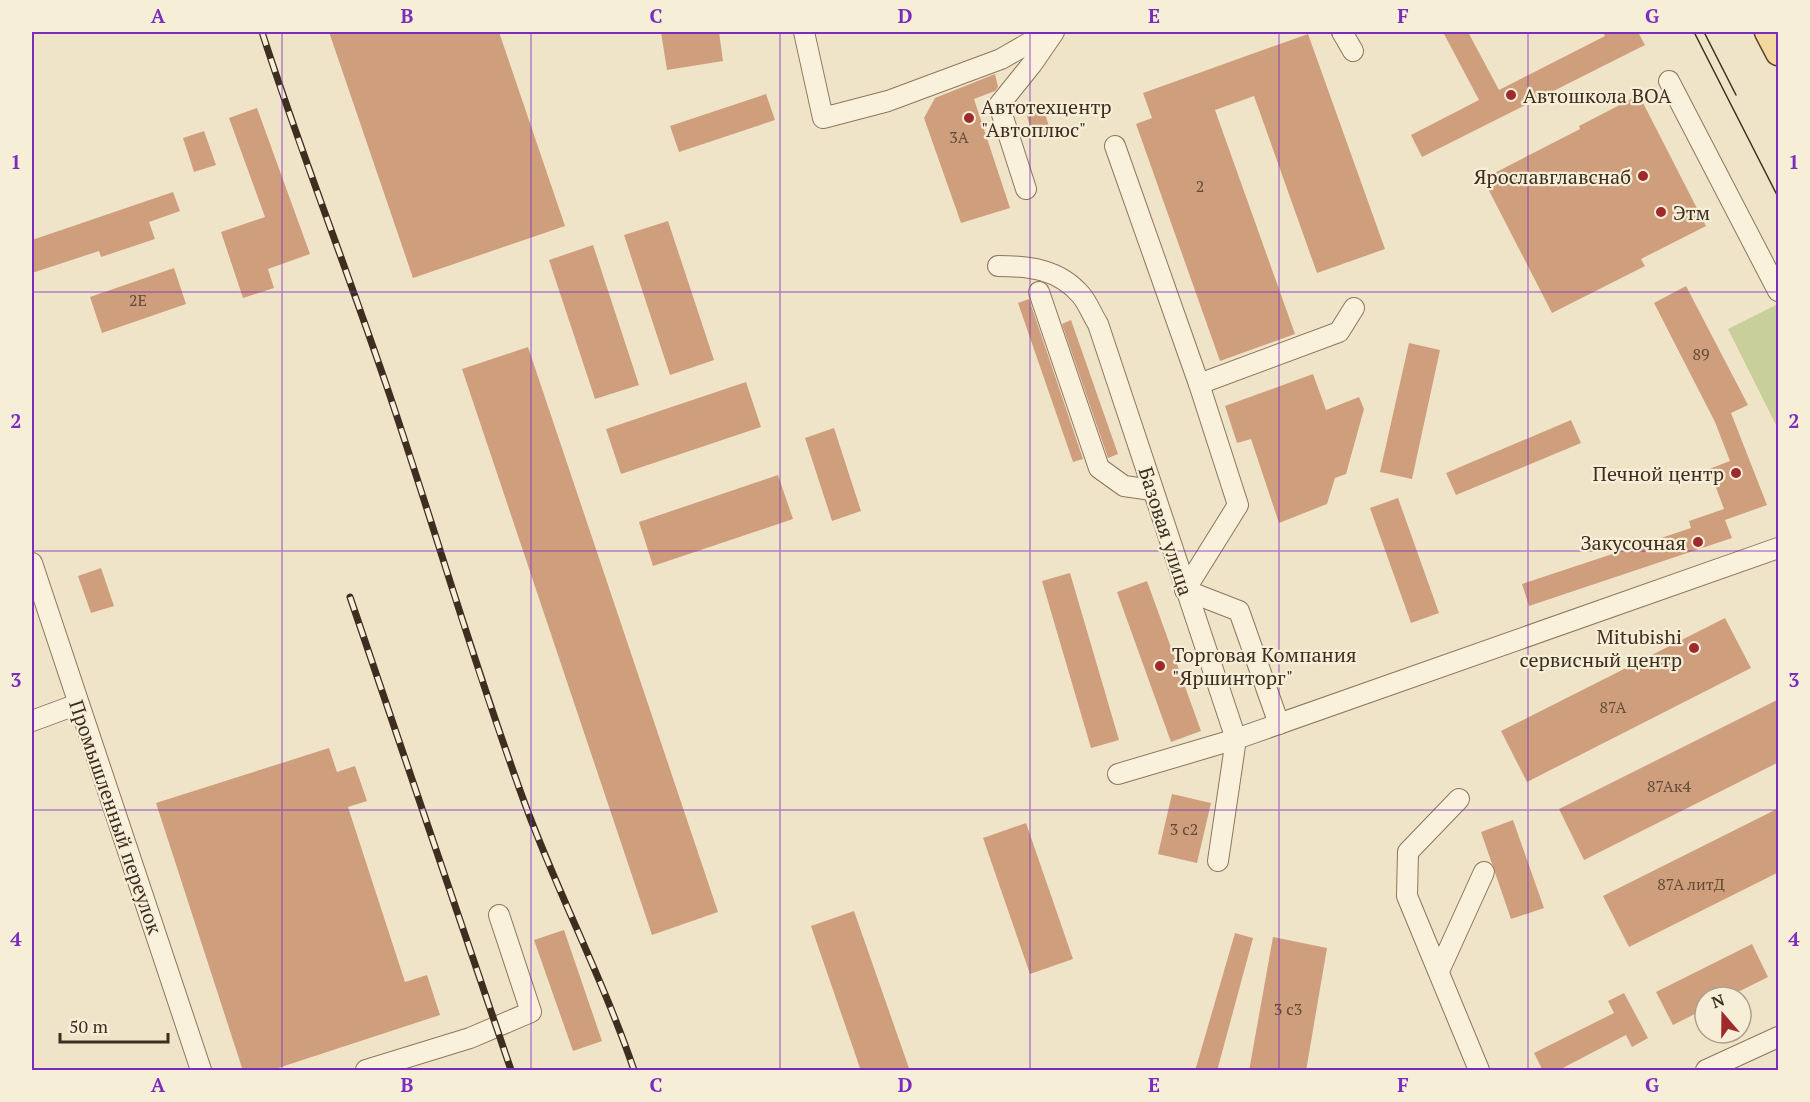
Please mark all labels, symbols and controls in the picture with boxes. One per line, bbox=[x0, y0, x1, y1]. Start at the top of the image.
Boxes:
text: A bbox=[151, 2, 166, 29]
text: B bbox=[401, 2, 414, 29]
text: C bbox=[649, 2, 663, 29]
text: D bbox=[898, 2, 912, 29]
text: E bbox=[1148, 2, 1160, 29]
text: F bbox=[1397, 2, 1409, 29]
text: G bbox=[1645, 2, 1659, 29]
place label: Автошкола ВОА bbox=[1523, 82, 1672, 109]
marker: Автошкола ВОА bbox=[1504, 88, 1518, 102]
place label: Автотехцентр "Автоплюс" bbox=[981, 93, 1112, 143]
marker: Автотехцентр "Автоплюс" bbox=[962, 111, 976, 125]
house number: 3А bbox=[949, 126, 969, 148]
text: 1 bbox=[10, 148, 22, 175]
text: 1 bbox=[1788, 148, 1800, 175]
place label: Ярославглавснаб bbox=[1474, 163, 1631, 190]
marker: Ярославглавснаб bbox=[1636, 169, 1650, 183]
house number: 2 bbox=[1196, 175, 1204, 197]
place label: Этм bbox=[1673, 199, 1711, 226]
marker: Этм bbox=[1654, 205, 1668, 219]
house number: 2Е bbox=[129, 289, 147, 311]
house number: 89 bbox=[1692, 343, 1710, 365]
text: 2 bbox=[10, 407, 22, 434]
text: 2 bbox=[1788, 407, 1800, 434]
place label: Печной центр bbox=[1593, 460, 1724, 487]
street label: Базовая улица bbox=[1132, 463, 1200, 599]
marker: Печной центр bbox=[1729, 466, 1743, 480]
place label: Закусочная bbox=[1580, 529, 1686, 556]
marker: Закусочная bbox=[1691, 535, 1705, 549]
place label: Mitubishi сервисный центр bbox=[1519, 623, 1682, 673]
place label: Торговая Компания "Яршинторг" bbox=[1172, 641, 1357, 691]
marker: Mitubishi сервисный центр bbox=[1687, 641, 1701, 655]
marker: Торговая Компания "Яршинторг" bbox=[1153, 659, 1167, 673]
text: 3 bbox=[10, 666, 22, 693]
text: 3 bbox=[1788, 666, 1800, 693]
street label: Промышленный переулок bbox=[63, 696, 169, 938]
house number: 87А bbox=[1600, 696, 1626, 718]
house number: 87Ак4 bbox=[1647, 775, 1691, 797]
house number: 3 с2 bbox=[1170, 818, 1198, 840]
house number: 87А литД bbox=[1657, 873, 1725, 895]
text: 4 bbox=[10, 925, 22, 952]
text: 4 bbox=[1788, 925, 1800, 952]
north arrow bbox=[1693, 985, 1753, 1045]
text: N bbox=[1708, 988, 1727, 1013]
house number: 3 с3 bbox=[1274, 998, 1302, 1020]
scale bar bbox=[60, 1006, 168, 1044]
text: 50 m bbox=[69, 1014, 109, 1038]
text: A bbox=[151, 1071, 166, 1098]
text: B bbox=[401, 1071, 414, 1098]
text: C bbox=[649, 1071, 663, 1098]
text: D bbox=[898, 1071, 912, 1098]
text: E bbox=[1148, 1071, 1160, 1098]
text: F bbox=[1397, 1071, 1409, 1098]
text: G bbox=[1645, 1071, 1659, 1098]

